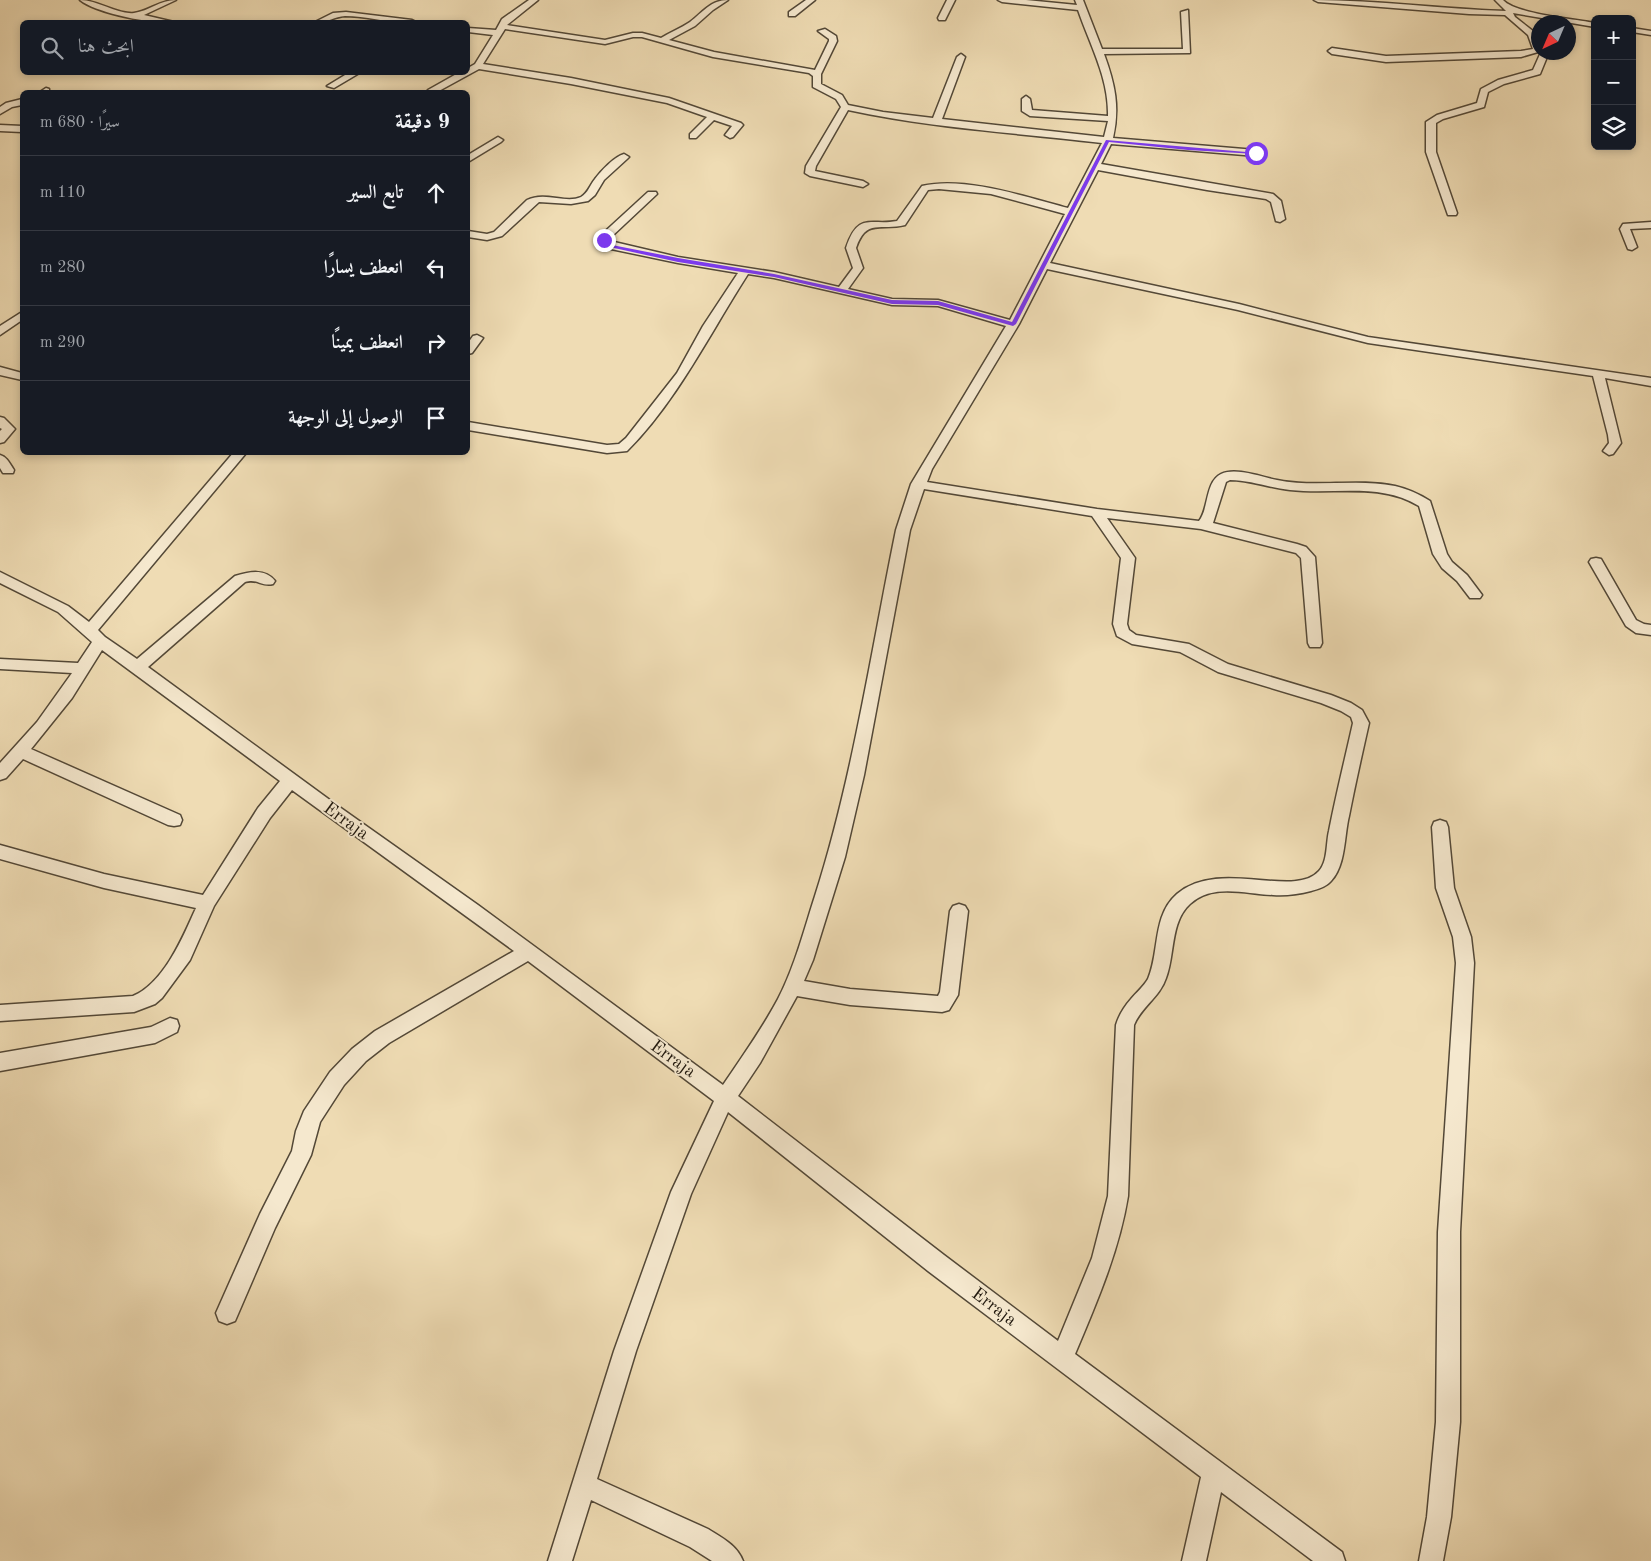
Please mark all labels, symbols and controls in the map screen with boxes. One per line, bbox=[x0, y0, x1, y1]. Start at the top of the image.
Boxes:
north arrow bbox=[1531, 15, 1576, 60]
map controls bbox=[1591, 15, 1636, 150]
button: + bbox=[1591, 15, 1636, 60]
search box bbox=[20, 20, 470, 75]
icon: search bbox=[38, 34, 66, 62]
text: ابحث هنا bbox=[78, 38, 134, 57]
button: − bbox=[1591, 60, 1636, 105]
button: layers bbox=[1591, 105, 1636, 150]
text: 9 دقيقة bbox=[395, 112, 450, 133]
text: سيرًا · 680 m bbox=[40, 115, 120, 131]
route start bbox=[1245, 142, 1268, 165]
icon: ahead bbox=[422, 179, 450, 207]
text: تابع السير bbox=[348, 184, 403, 203]
text: 110 m bbox=[40, 185, 85, 201]
route end bbox=[593, 229, 616, 252]
icon: left bbox=[422, 254, 450, 282]
text: انعطف يسارًا bbox=[324, 259, 403, 278]
text: 280 m bbox=[40, 260, 85, 276]
icon: right bbox=[422, 329, 450, 357]
text: انعطف يمينًا bbox=[331, 334, 403, 353]
text: 290 m bbox=[40, 335, 85, 351]
icon: arrive bbox=[422, 404, 450, 432]
text: الوصول إلى الوجهة bbox=[288, 409, 403, 428]
street label: Erraja bbox=[320, 799, 372, 843]
street label: Erraja bbox=[647, 1037, 699, 1081]
street label: Erraja bbox=[968, 1285, 1020, 1330]

